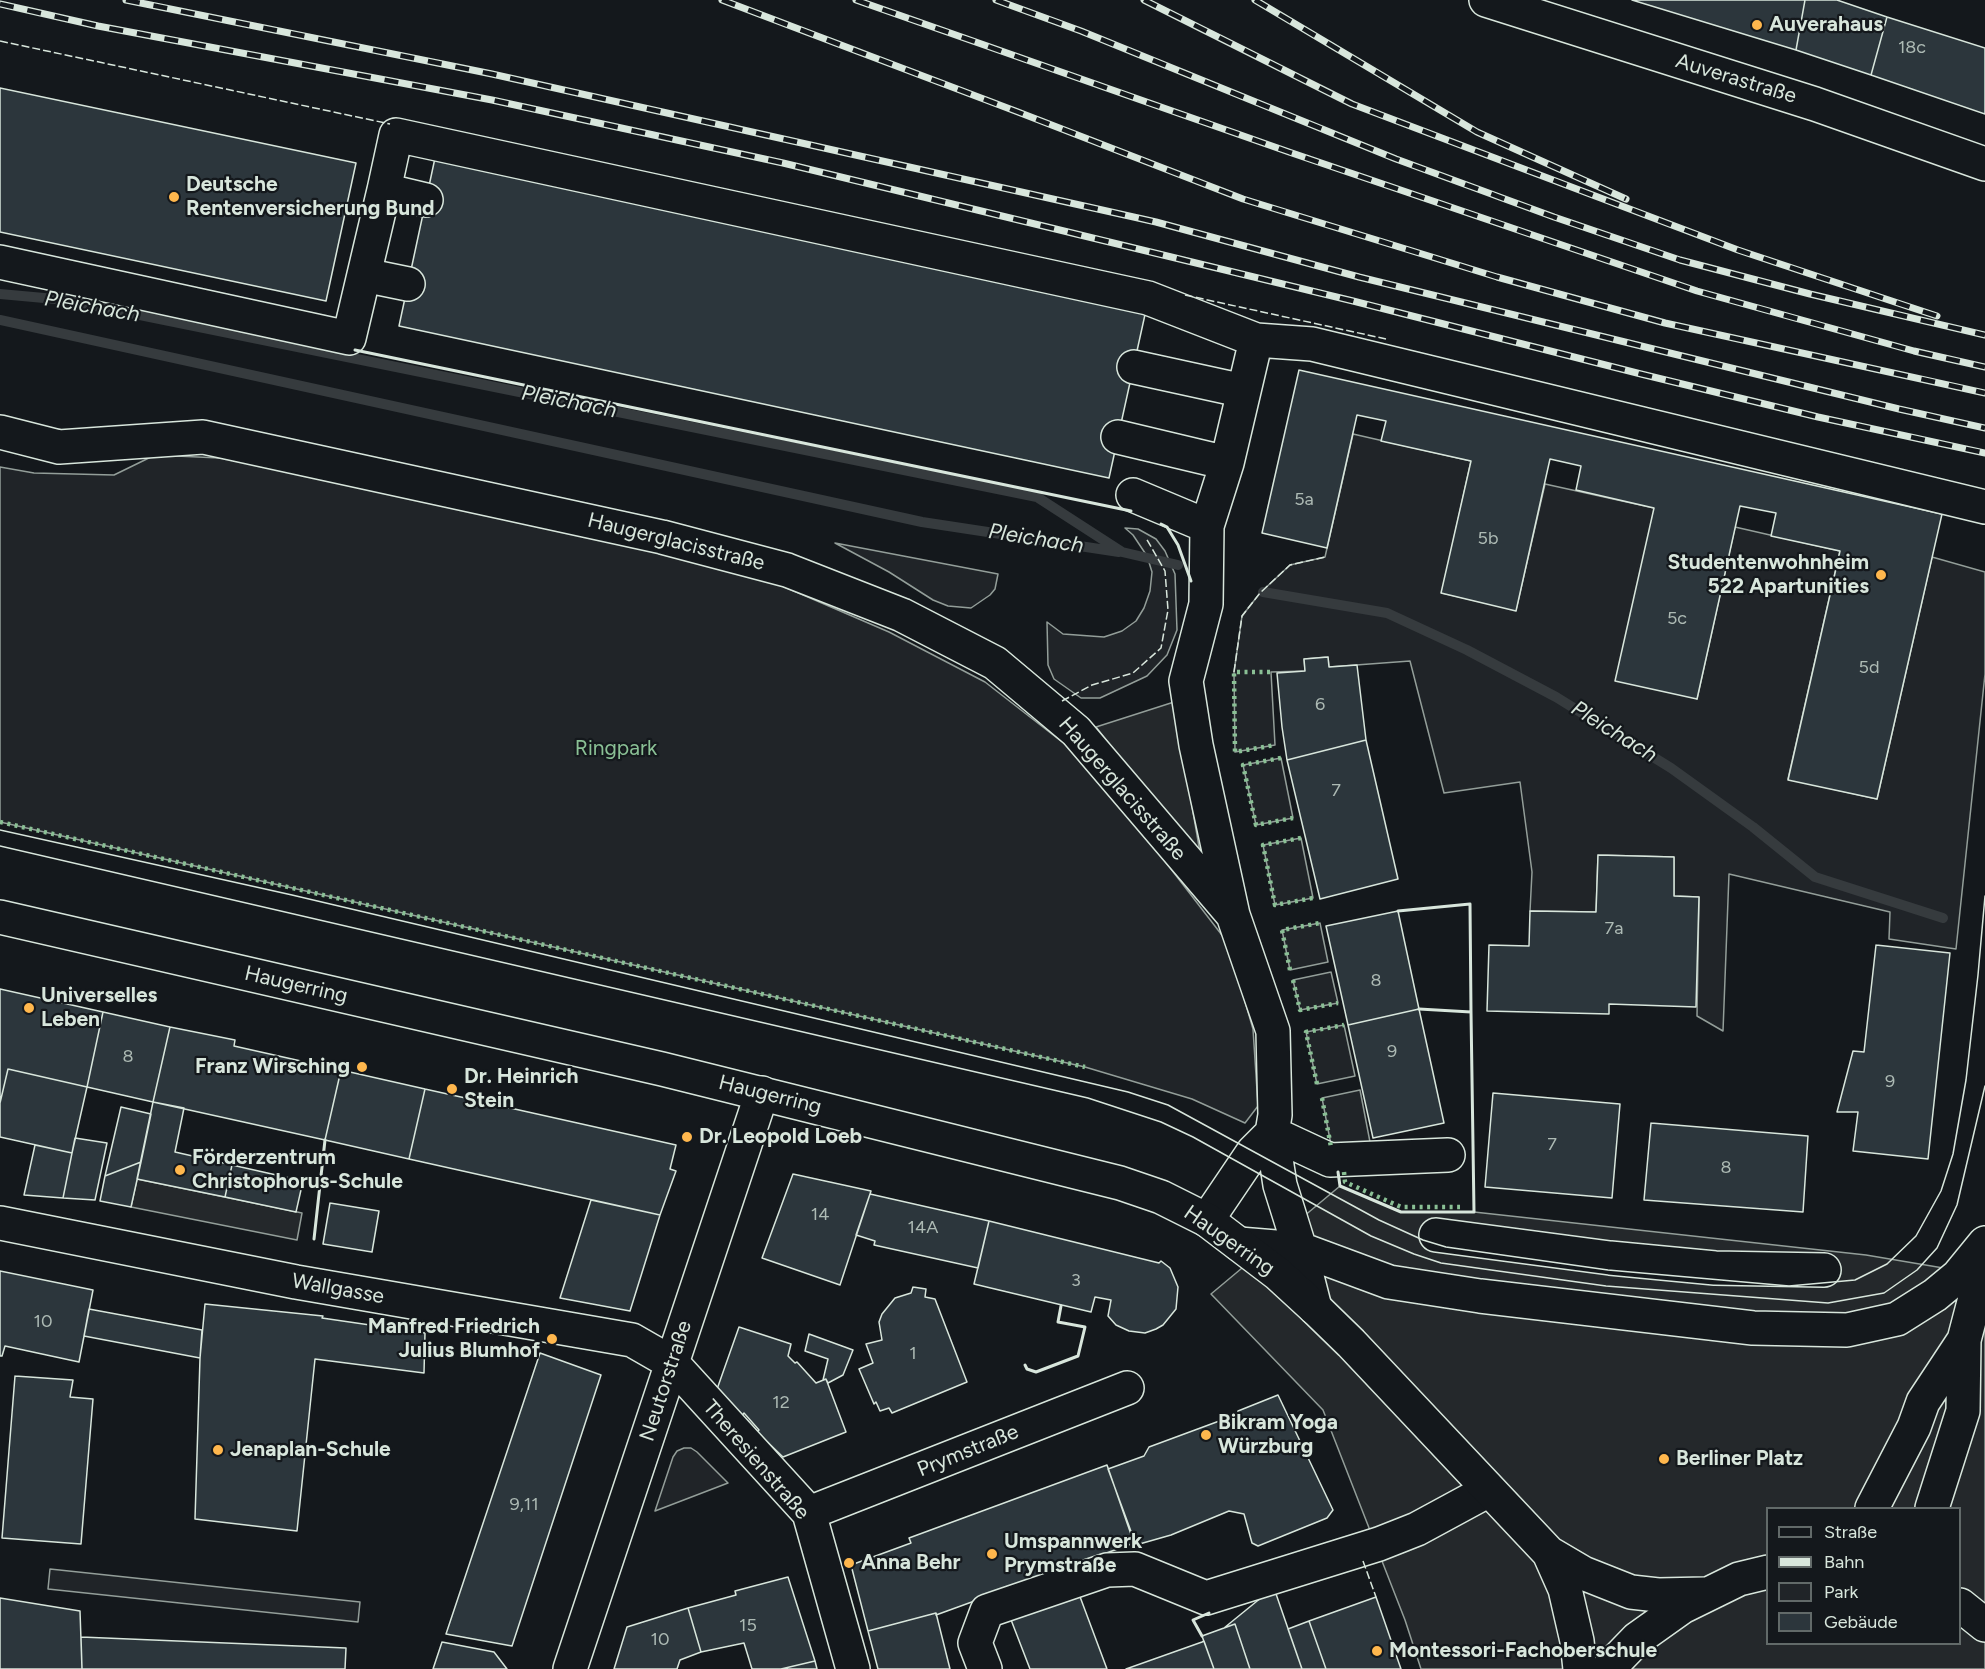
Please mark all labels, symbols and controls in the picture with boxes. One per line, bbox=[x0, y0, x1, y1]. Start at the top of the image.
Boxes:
place label: Auverahaus bbox=[1769, 12, 1883, 38]
marker: Auverahaus bbox=[1750, 18, 1764, 32]
house number: 18c bbox=[1898, 37, 1926, 59]
street label: Auverastraße bbox=[1673, 49, 1799, 109]
place label: Deutsche Rentenversicherung Bund bbox=[186, 172, 435, 222]
marker: Deutsche Rentenversicherung Bund bbox=[167, 190, 181, 204]
water label: Pleichach bbox=[42, 286, 142, 328]
water label: Pleichach bbox=[519, 380, 619, 424]
house number: 5a bbox=[1294, 489, 1314, 511]
street label: Haugerglacisstraße bbox=[585, 508, 767, 576]
water label: Pleichach bbox=[986, 518, 1086, 560]
house number: 5b bbox=[1478, 528, 1498, 550]
place label: Studentenwohnheim 522 Apartunities bbox=[1668, 550, 1869, 600]
marker: Studentenwohnheim 522 Apartunities bbox=[1874, 568, 1888, 582]
house number: 5c bbox=[1667, 608, 1687, 630]
house number: 5d bbox=[1859, 657, 1879, 679]
house number: 6 bbox=[1315, 694, 1325, 716]
water label: Pleichach bbox=[1566, 695, 1662, 769]
street label: Haugerglacisstraße bbox=[1053, 712, 1191, 866]
park label: Ringpark bbox=[575, 736, 657, 762]
house number: 7 bbox=[1331, 780, 1341, 802]
house number: 7a bbox=[1605, 918, 1623, 940]
street label: Haugerring bbox=[242, 961, 350, 1009]
house number: 8 bbox=[1370, 970, 1382, 992]
place label: Universelles Leben bbox=[41, 983, 157, 1033]
marker: Universelles Leben bbox=[22, 1001, 36, 1015]
house number: 9 bbox=[1387, 1041, 1397, 1063]
house number: 8 bbox=[122, 1046, 134, 1068]
place label: Franz Wirsching bbox=[195, 1054, 350, 1080]
marker: Franz Wirsching bbox=[355, 1060, 369, 1074]
place label: Dr. Heinrich Stein bbox=[464, 1064, 579, 1114]
street label: Haugerring bbox=[716, 1070, 824, 1120]
house number: 9 bbox=[1885, 1071, 1895, 1093]
marker: Dr. Heinrich Stein bbox=[445, 1082, 459, 1096]
place label: Dr. Leopold Loeb bbox=[699, 1124, 862, 1150]
marker: Dr. Leopold Loeb bbox=[680, 1130, 694, 1144]
house number: 7 bbox=[1547, 1134, 1557, 1156]
place label: Förderzentrum Christophorus-Schule bbox=[192, 1145, 403, 1195]
house number: 8 bbox=[1720, 1157, 1732, 1179]
marker: Förderzentrum Christophorus-Schule bbox=[173, 1163, 187, 1177]
street label: Haugerring bbox=[1179, 1201, 1279, 1281]
house number: 14 bbox=[811, 1204, 829, 1226]
house number: 14A bbox=[908, 1217, 938, 1239]
street label: Wallgasse bbox=[290, 1268, 386, 1310]
house number: 3 bbox=[1071, 1270, 1081, 1292]
house number: 10 bbox=[34, 1311, 52, 1333]
place label: Manfred Friedrich Julius Blumhof bbox=[368, 1314, 540, 1364]
street label: Neutorstraße bbox=[635, 1317, 697, 1445]
marker: Manfred Friedrich Julius Blumhof bbox=[545, 1332, 559, 1346]
house number: 1 bbox=[909, 1343, 917, 1365]
house number: 12 bbox=[772, 1392, 790, 1414]
street label: Theresienstraße bbox=[697, 1395, 815, 1525]
place label: Bikram Yoga Würzburg bbox=[1218, 1410, 1338, 1460]
street label: Prymstraße bbox=[914, 1419, 1022, 1483]
marker: Bikram Yoga Würzburg bbox=[1199, 1428, 1213, 1442]
place label: Jenaplan-Schule bbox=[230, 1437, 391, 1463]
marker: Jenaplan-Schule bbox=[211, 1443, 225, 1457]
place label: Berliner Platz bbox=[1676, 1446, 1803, 1472]
marker: Berliner Platz bbox=[1657, 1452, 1671, 1466]
house number: 9,11 bbox=[509, 1494, 539, 1516]
legend bbox=[1766, 1507, 1961, 1645]
text: Straße bbox=[1824, 1521, 1877, 1543]
place label: Umspannwerk Prymstraße bbox=[1004, 1529, 1142, 1579]
marker: Umspannwerk Prymstraße bbox=[985, 1547, 999, 1561]
place label: Anna Behr bbox=[861, 1550, 960, 1576]
text: Bahn bbox=[1824, 1551, 1864, 1573]
marker: Anna Behr bbox=[842, 1556, 856, 1570]
text: Park bbox=[1824, 1581, 1858, 1603]
text: Gebäude bbox=[1824, 1611, 1898, 1633]
house number: 15 bbox=[739, 1615, 757, 1637]
house number: 10 bbox=[651, 1629, 669, 1651]
place label: Montessori-Fachoberschule bbox=[1389, 1638, 1657, 1664]
marker: Montessori-Fachoberschule bbox=[1370, 1644, 1384, 1658]

